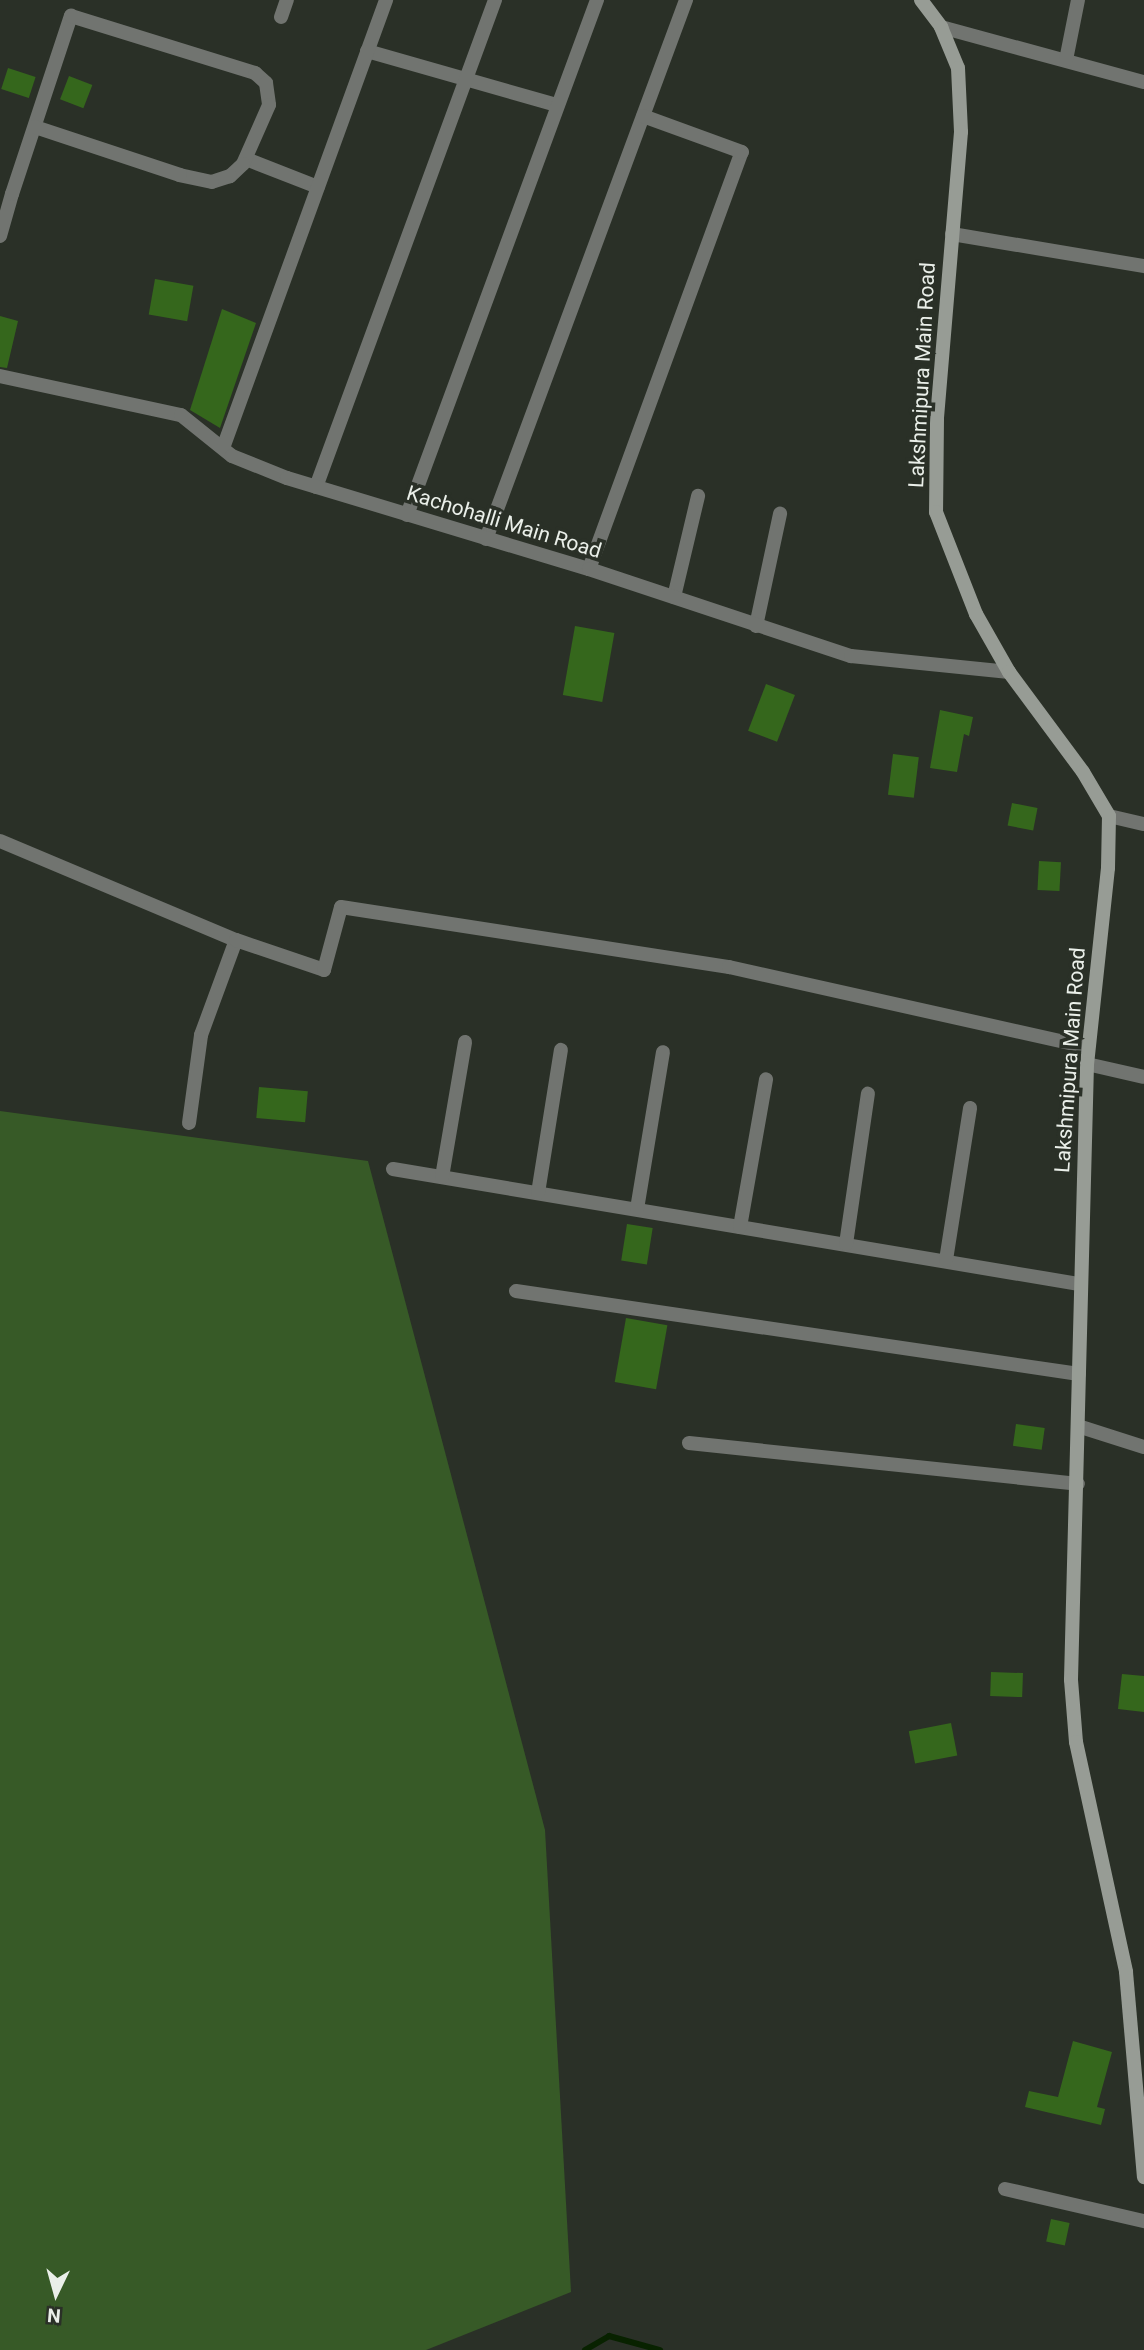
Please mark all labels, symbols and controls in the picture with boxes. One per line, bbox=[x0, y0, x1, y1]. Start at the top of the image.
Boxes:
street label: Lakshmipura Main Road bbox=[904, 262, 940, 488]
street label: Kachohalli Main Road bbox=[403, 480, 605, 564]
street label: Lakshmipura Main Road bbox=[1050, 946, 1090, 1174]
north arrow bbox=[21, 2259, 91, 2329]
text: N bbox=[46, 2303, 62, 2327]

